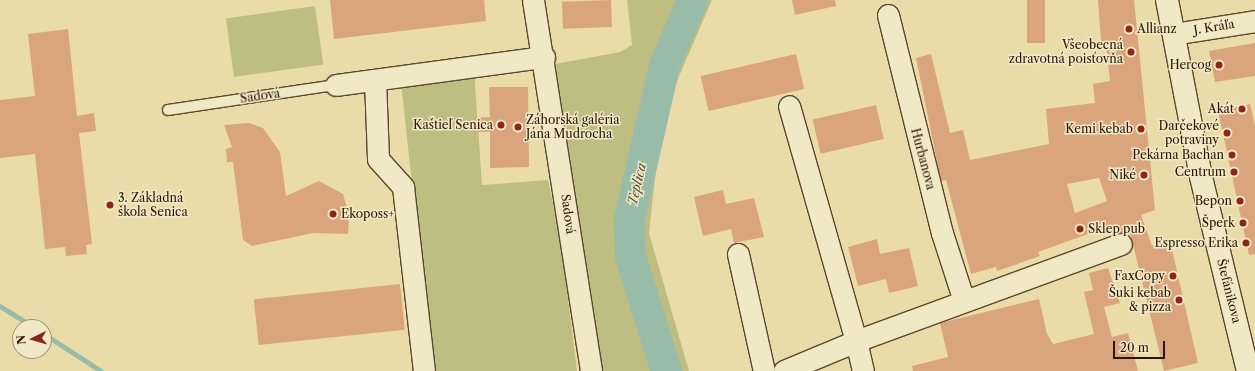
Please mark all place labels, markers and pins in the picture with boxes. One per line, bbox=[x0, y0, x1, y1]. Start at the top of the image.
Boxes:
place label: Allianz bbox=[1137, 22, 1177, 36]
marker: Allianz bbox=[1124, 24, 1134, 34]
place label: Všeobecná zdravotná poisťovňa bbox=[1009, 38, 1123, 66]
marker: Všeobecná zdravotná poisťovňa bbox=[1126, 47, 1136, 57]
place label: Hercog bbox=[1169, 58, 1211, 72]
marker: Hercog bbox=[1214, 60, 1224, 70]
place label: Akát bbox=[1208, 102, 1234, 116]
marker: Akát bbox=[1237, 104, 1247, 114]
place label: Záhorská galéria Jána Mudrocha bbox=[526, 113, 620, 141]
place label: Kaštieľ Senica bbox=[413, 118, 493, 132]
place label: Darčekové potraviny bbox=[1159, 119, 1219, 147]
marker: Kaštieľ Senica bbox=[496, 120, 506, 130]
marker: Záhorská galéria Jána Mudrocha bbox=[513, 122, 523, 132]
place label: Kemi kebab bbox=[1065, 122, 1133, 136]
marker: Kemi kebab bbox=[1136, 124, 1146, 134]
marker: Darčekové potraviny bbox=[1222, 128, 1232, 138]
place label: Pekárna Bachan bbox=[1132, 148, 1224, 162]
marker: Pekárna Bachan bbox=[1227, 150, 1237, 160]
place label: Centrum bbox=[1175, 165, 1226, 179]
marker: Centrum bbox=[1229, 167, 1239, 177]
place label: Niké bbox=[1109, 168, 1136, 182]
marker: Niké bbox=[1139, 170, 1149, 180]
place label: 3. Základná škola Senica bbox=[118, 191, 188, 219]
place label: Bepon bbox=[1195, 194, 1232, 208]
marker: Bepon bbox=[1235, 196, 1245, 206]
marker: 3. Základná škola Senica bbox=[105, 200, 115, 210]
place label: Ekoposs+ bbox=[341, 207, 394, 221]
marker: Ekoposs+ bbox=[328, 209, 338, 219]
place label: Šperk bbox=[1202, 216, 1235, 230]
marker: Šperk bbox=[1238, 218, 1248, 228]
place label: Sklep pub bbox=[1088, 222, 1145, 236]
marker: Sklep pub bbox=[1075, 224, 1085, 234]
place label: Espresso Erika bbox=[1154, 236, 1238, 250]
marker: Espresso Erika bbox=[1241, 238, 1251, 248]
place label: FaxCopy bbox=[1114, 269, 1165, 283]
marker: FaxCopy bbox=[1168, 271, 1178, 281]
place label: Šuki kebab & pizza bbox=[1109, 286, 1171, 314]
marker: Šuki kebab & pizza bbox=[1174, 295, 1184, 305]

